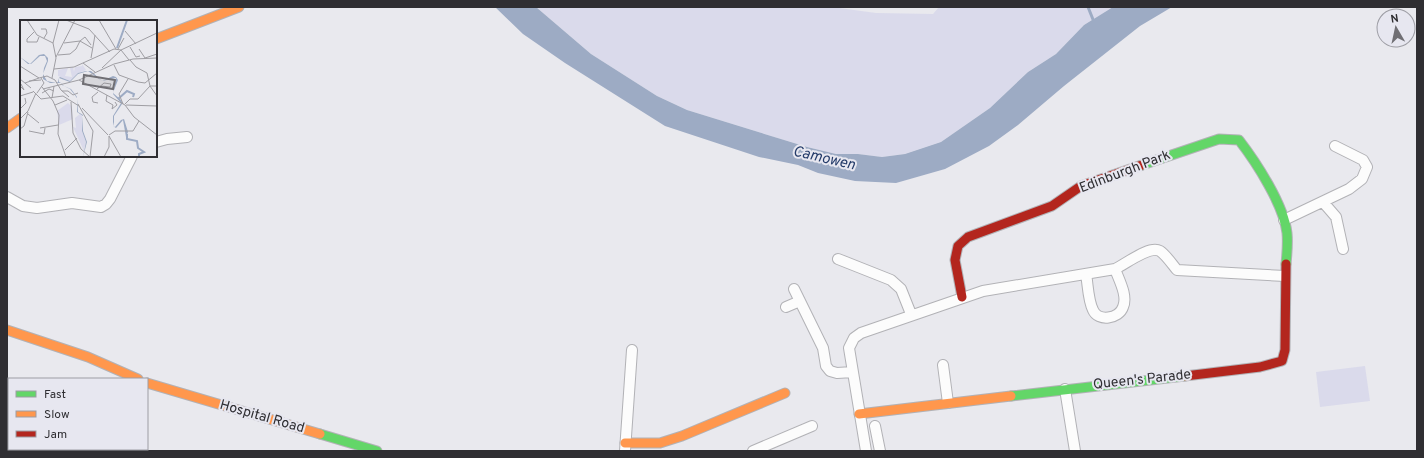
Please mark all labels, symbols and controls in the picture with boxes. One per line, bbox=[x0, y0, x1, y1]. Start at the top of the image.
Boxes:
north arrow bbox=[1376, 8, 1416, 48]
text: N bbox=[1390, 12, 1400, 27]
inset map bbox=[20, 20, 157, 157]
water label: Camowen bbox=[791, 143, 857, 175]
street label: Edinburgh Park bbox=[1077, 147, 1173, 197]
street label: Queen's Parade bbox=[1092, 366, 1192, 394]
legend bbox=[8, 378, 148, 450]
text: Fast bbox=[44, 387, 66, 403]
street label: Hospital Road bbox=[218, 397, 306, 437]
text: Slow bbox=[44, 407, 70, 423]
text: Jam bbox=[44, 427, 67, 443]

